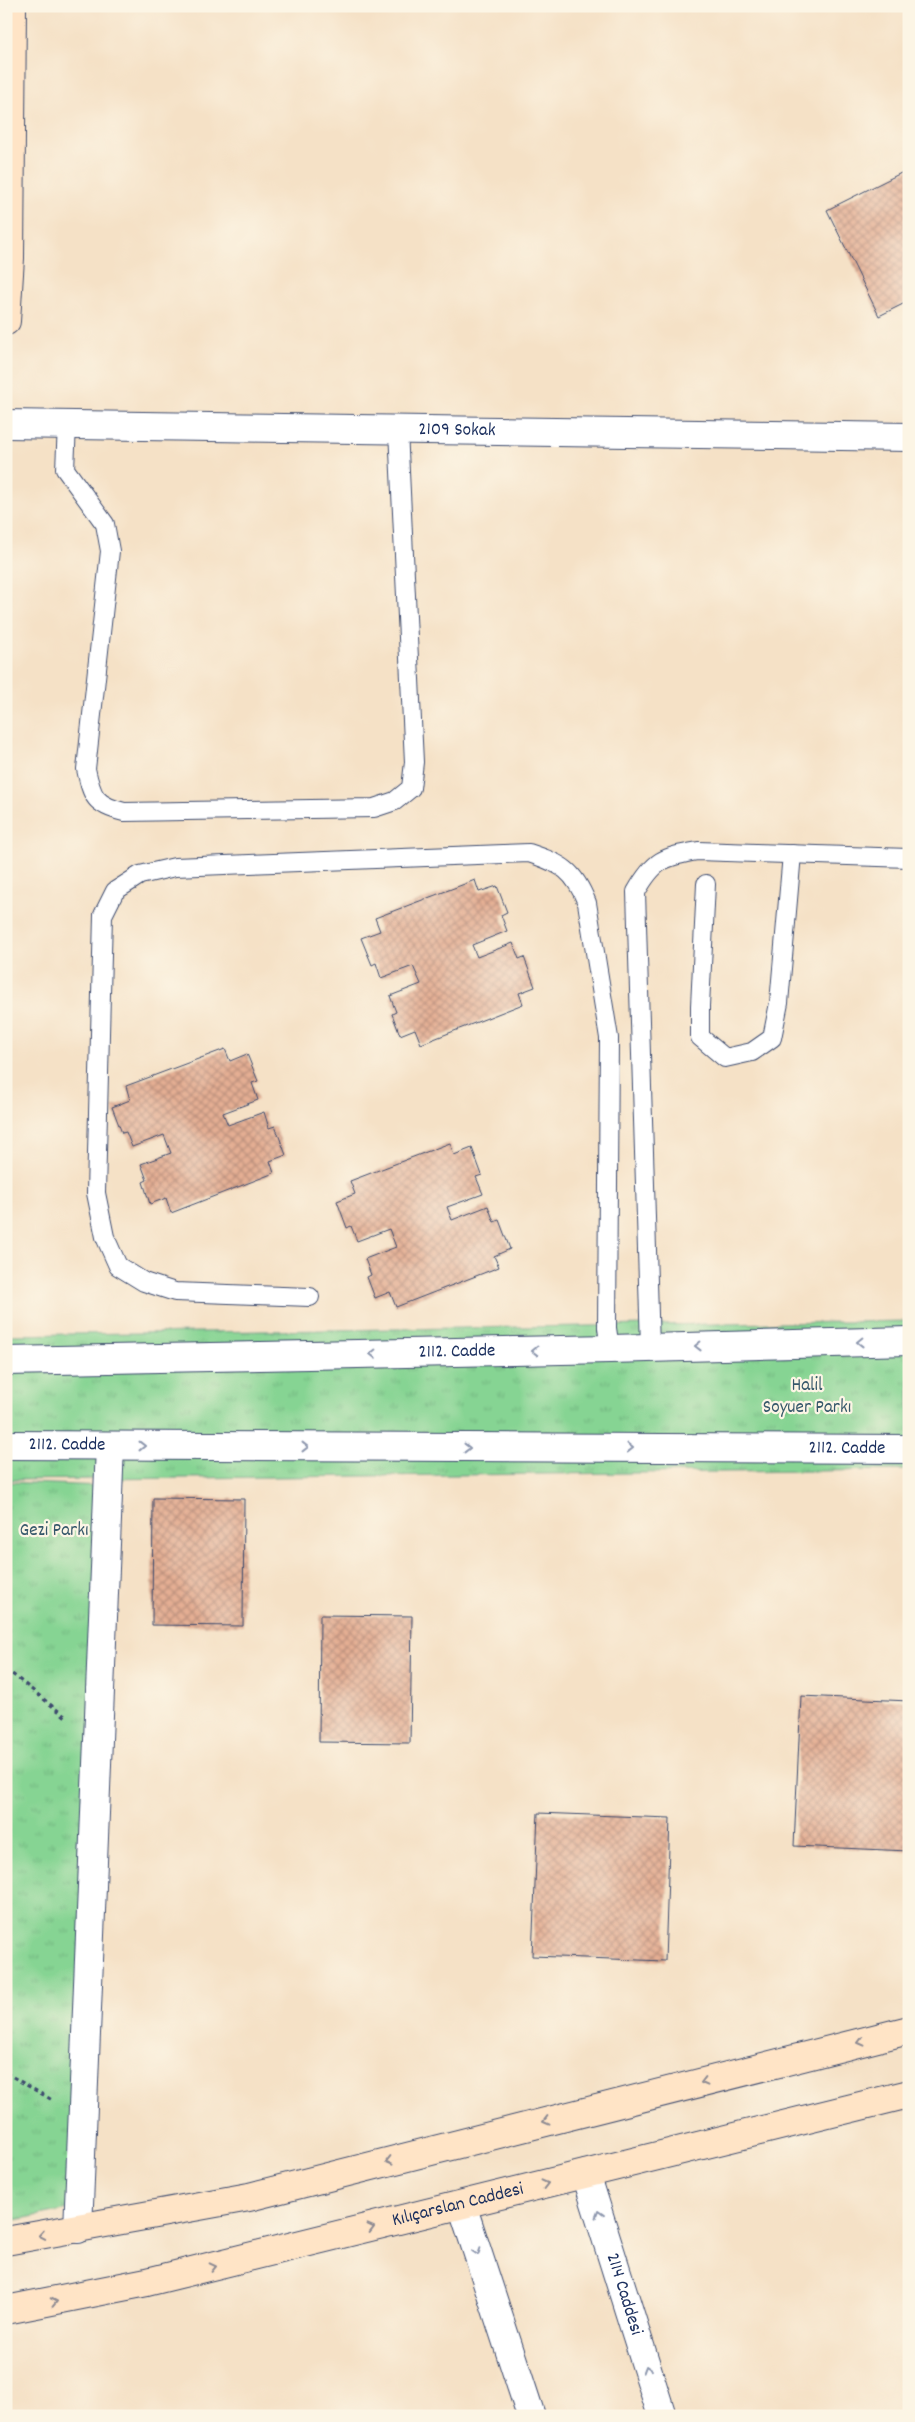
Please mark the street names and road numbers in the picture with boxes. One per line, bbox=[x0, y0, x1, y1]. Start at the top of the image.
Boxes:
street label: 2109 Sokak bbox=[418, 416, 496, 445]
street label: 2112. Cadde bbox=[418, 1338, 496, 1366]
street label: 2112. Cadde bbox=[28, 1432, 106, 1459]
street label: 2112. Cadde bbox=[808, 1435, 886, 1462]
street label: Kılıçarslan Caddesi bbox=[389, 2176, 527, 2235]
street label: 2114 Caddesi bbox=[598, 2250, 650, 2339]

